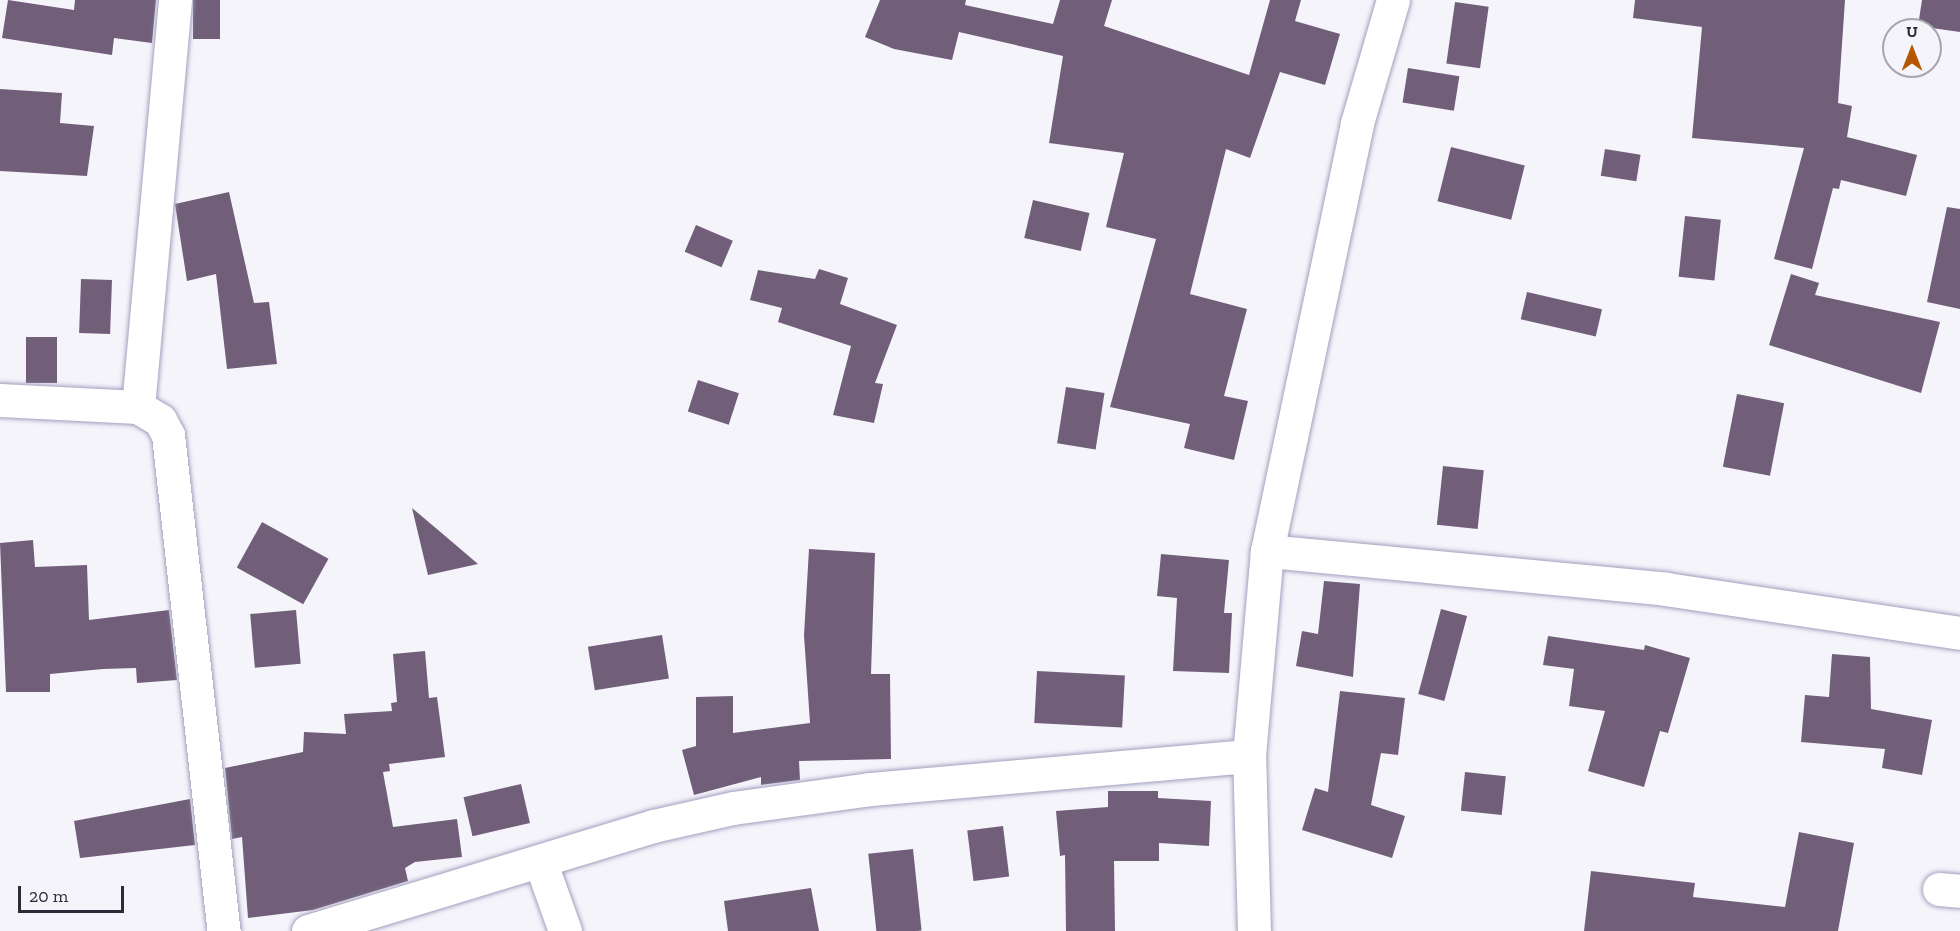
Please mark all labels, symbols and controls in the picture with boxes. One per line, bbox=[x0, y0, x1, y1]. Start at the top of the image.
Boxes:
north arrow bbox=[1882, 18, 1942, 78]
text: U bbox=[1906, 22, 1918, 41]
scale bar bbox=[21, 874, 128, 912]
text: 20 m bbox=[29, 885, 68, 907]

